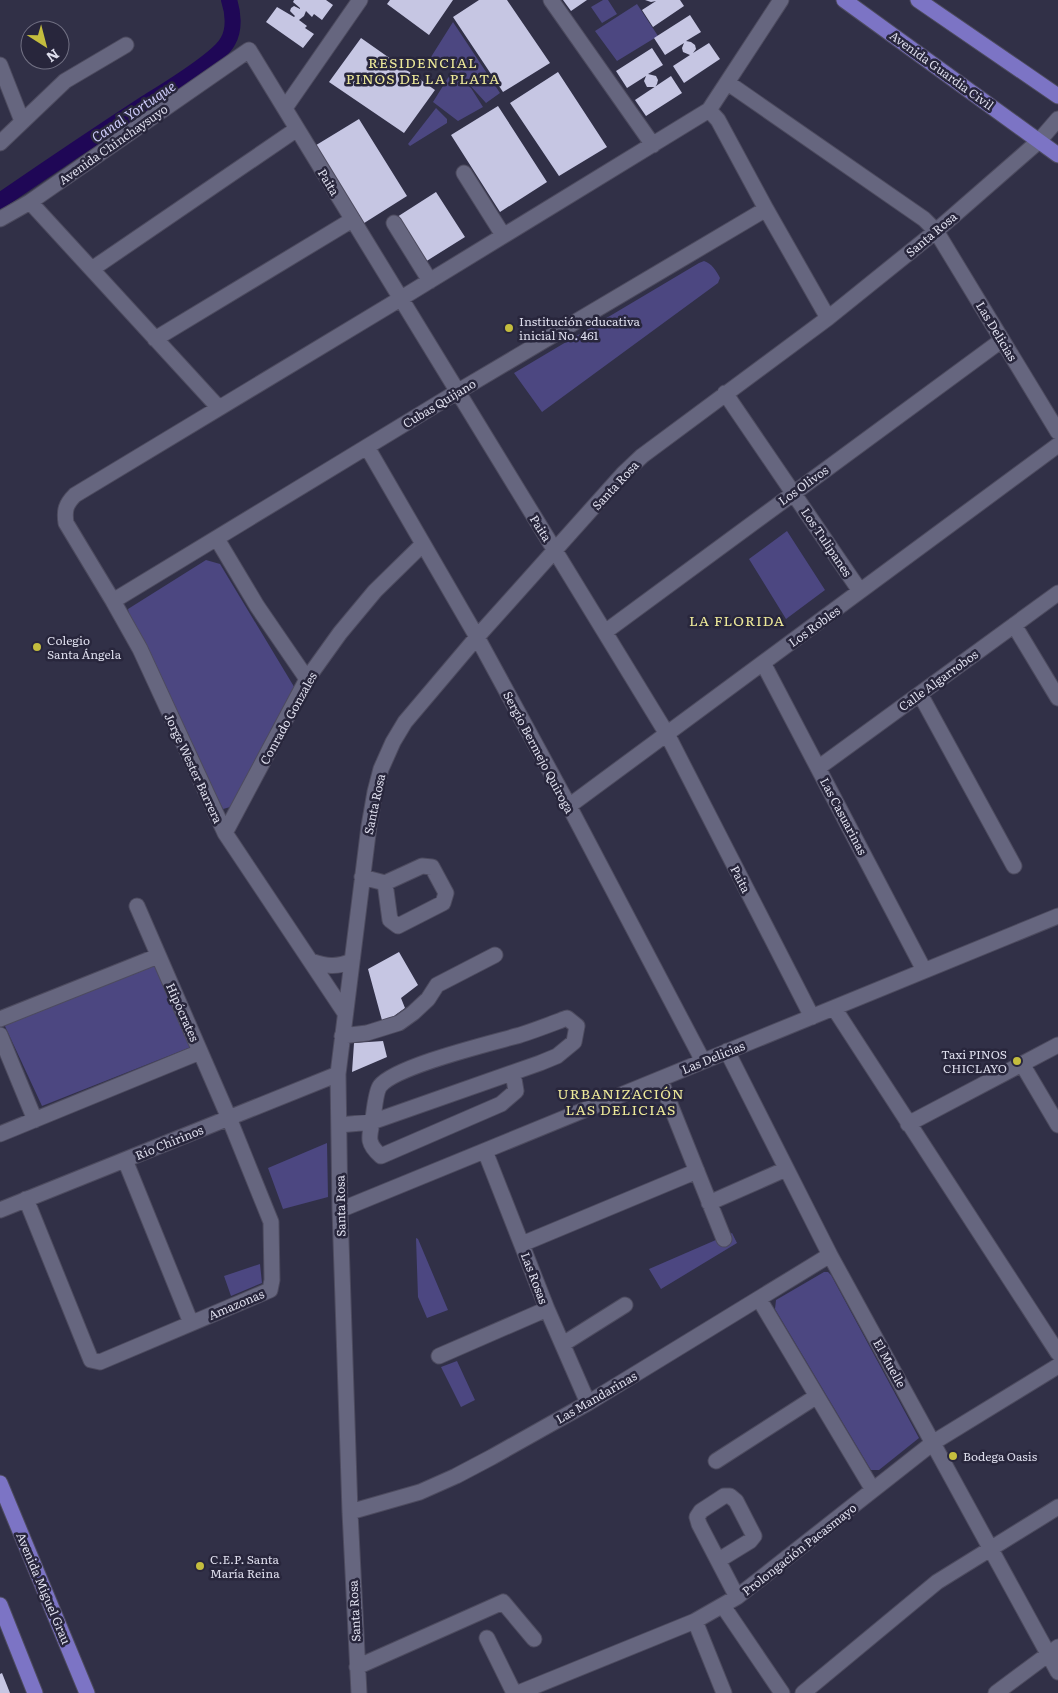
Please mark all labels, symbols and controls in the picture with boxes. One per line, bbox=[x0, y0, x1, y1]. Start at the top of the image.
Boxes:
north arrow bbox=[20, 20, 70, 70]
street label: Avenida Guardia Civil bbox=[886, 26, 998, 114]
text: N bbox=[42, 45, 64, 68]
district label: RESIDENCIAL PINOS DE LA PLATA bbox=[346, 52, 500, 88]
water label: Canal Yortuque bbox=[87, 75, 179, 147]
street label: Avenida Chinchaysuyo bbox=[55, 100, 171, 188]
street label: Paita bbox=[314, 165, 344, 199]
street label: Santa Rosa bbox=[902, 207, 961, 261]
street label: Las Delicias bbox=[972, 298, 1022, 365]
place label: Institución educativa inicial No. 461 bbox=[519, 312, 641, 344]
marker: Institución educativa inicial No. 461 bbox=[503, 322, 515, 334]
street label: Cubas Quijano bbox=[399, 374, 479, 432]
street label: Santa Rosa bbox=[587, 456, 643, 514]
street label: Los Olivos bbox=[774, 460, 832, 509]
street label: Los Tulipanes bbox=[797, 504, 857, 581]
street label: Paita bbox=[526, 511, 556, 545]
street label: Los Robles bbox=[785, 601, 844, 651]
district label: LA FLORIDA bbox=[689, 610, 785, 630]
place label: Colegio Santa Ángela bbox=[47, 631, 122, 663]
marker: Colegio Santa Ángela bbox=[31, 641, 43, 653]
street label: Calle Algarrobos bbox=[894, 645, 982, 715]
street label: Conrado Gonzales bbox=[255, 668, 321, 768]
street label: Sergio Bermejo Quiroga bbox=[499, 688, 579, 817]
street label: Jorge Wester Barrera bbox=[160, 710, 228, 827]
street label: Santa Rosa bbox=[359, 771, 389, 836]
street label: Las Casuarinas bbox=[816, 774, 872, 858]
street label: Paita bbox=[727, 862, 756, 896]
street label: Hipócrates bbox=[162, 980, 204, 1045]
street label: Las Delicias bbox=[679, 1036, 748, 1078]
place label: Taxi PINOS CHICLAYO bbox=[941, 1045, 1007, 1077]
marker: Taxi PINOS CHICLAYO bbox=[1011, 1055, 1023, 1067]
district label: URBANIZACIÓN LAS DELICIAS bbox=[557, 1083, 685, 1119]
street label: Río Chirinos bbox=[132, 1120, 206, 1164]
street label: Santa Rosa bbox=[330, 1174, 350, 1237]
street label: Las Rosas bbox=[517, 1249, 553, 1307]
street label: Amazonas bbox=[205, 1284, 267, 1324]
street label: El Muelle bbox=[869, 1335, 911, 1391]
street label: Las Mandarinas bbox=[552, 1366, 640, 1428]
place label: Bodega Oasis bbox=[963, 1447, 1038, 1465]
marker: Bodega Oasis bbox=[947, 1450, 959, 1462]
street label: Prolongación Pacasmayo bbox=[738, 1498, 860, 1600]
street label: Avenida Miguel Grau bbox=[12, 1529, 76, 1647]
place label: C.E.P. Santa María Reina bbox=[210, 1550, 280, 1582]
marker: C.E.P. Santa María Reina bbox=[194, 1560, 206, 1572]
street label: Santa Rosa bbox=[343, 1579, 365, 1642]

